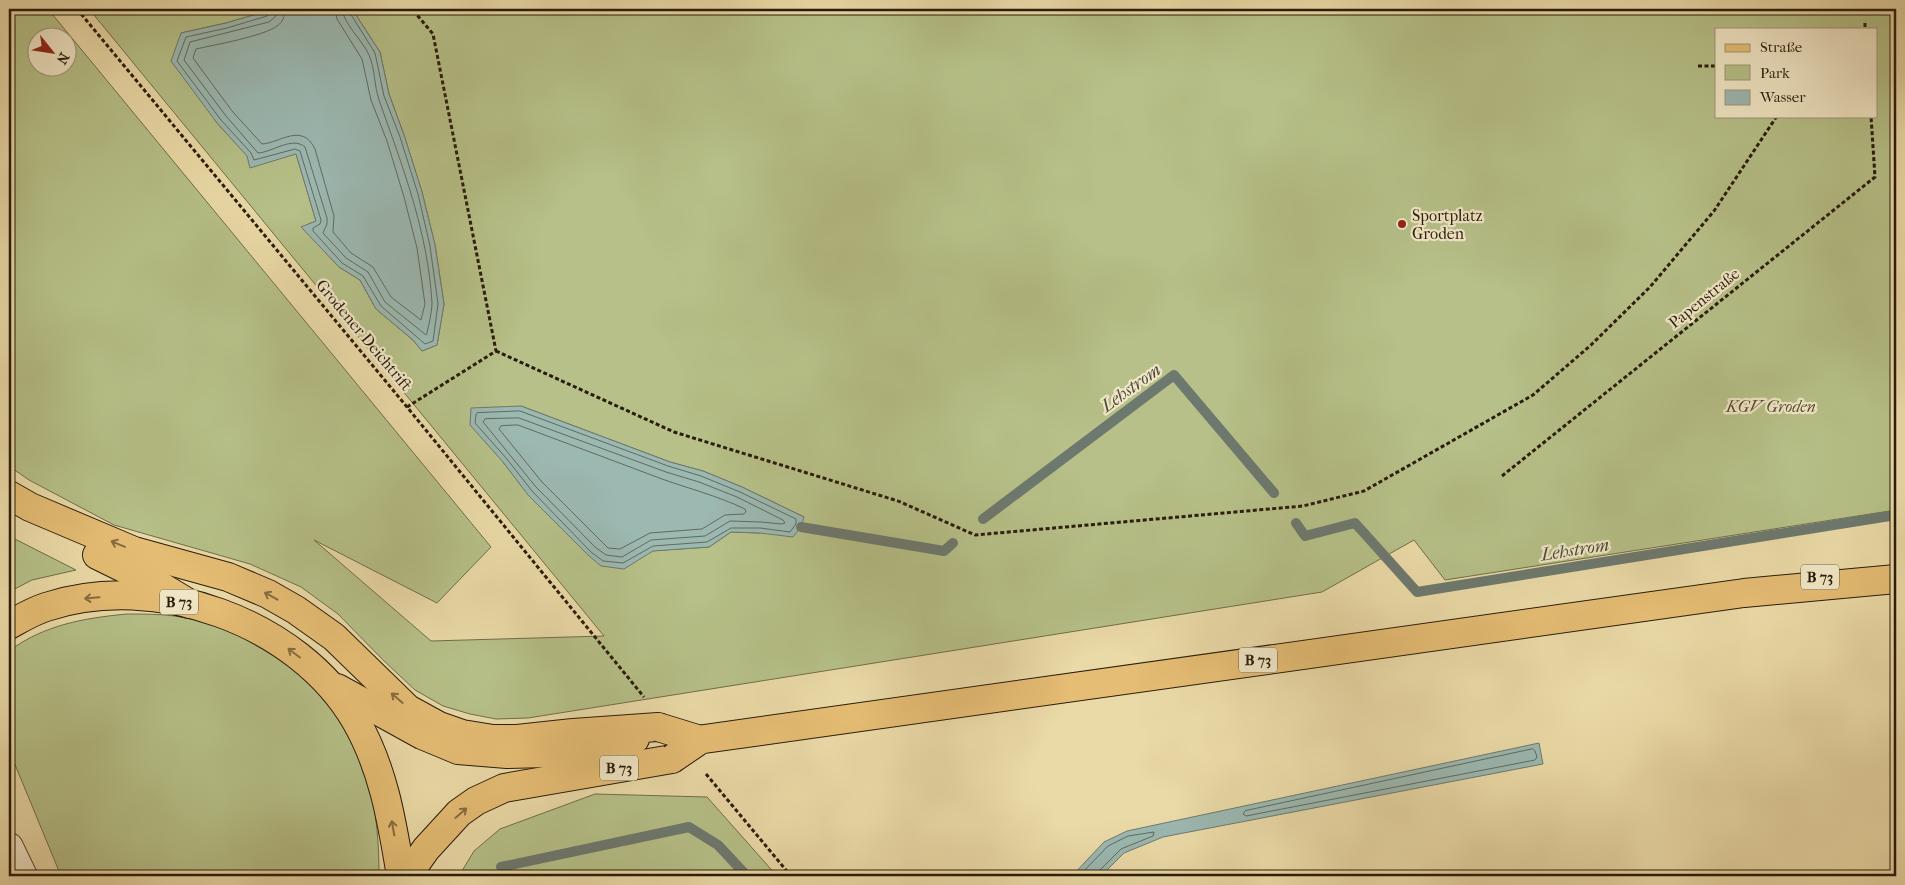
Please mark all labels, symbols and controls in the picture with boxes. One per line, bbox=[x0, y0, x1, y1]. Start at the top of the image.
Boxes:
north arrow bbox=[28, 28, 78, 78]
legend bbox=[1715, 28, 1878, 118]
text: Straße bbox=[1760, 38, 1803, 56]
text: N bbox=[53, 49, 73, 67]
text: Park bbox=[1760, 64, 1790, 82]
text: Wasser bbox=[1759, 88, 1806, 106]
place label: Sportplatz Groden bbox=[1412, 206, 1483, 243]
marker: Sportplatz Groden bbox=[1396, 218, 1408, 230]
street label: Papenstraße bbox=[1665, 264, 1743, 332]
street label: Grodener Deichtrift bbox=[312, 276, 416, 395]
water label: Lehstrom bbox=[1095, 359, 1165, 418]
park label: KGV Groden bbox=[1725, 397, 1816, 416]
water label: Lehstrom bbox=[1537, 534, 1611, 566]
one-way arrow bbox=[111, 539, 126, 549]
road number: B 73 bbox=[1801, 564, 1839, 590]
road number: B 73 bbox=[160, 590, 198, 614]
one-way arrow bbox=[264, 591, 279, 601]
one-way arrow bbox=[84, 593, 100, 603]
one-way arrow bbox=[288, 647, 301, 658]
road number: B 73 bbox=[1239, 648, 1277, 672]
one-way arrow bbox=[390, 693, 403, 704]
road number: B 73 bbox=[600, 756, 638, 780]
one-way arrow bbox=[454, 807, 467, 818]
one-way arrow bbox=[388, 820, 397, 836]

